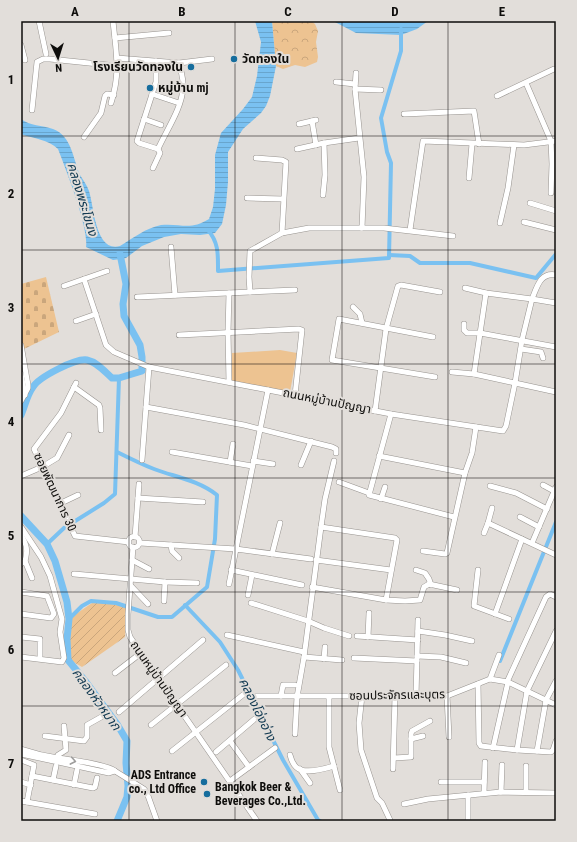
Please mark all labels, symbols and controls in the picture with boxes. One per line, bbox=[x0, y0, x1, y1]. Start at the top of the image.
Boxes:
text: A bbox=[71, 4, 79, 19]
text: B bbox=[178, 4, 186, 19]
text: C bbox=[284, 4, 292, 19]
text: D bbox=[391, 4, 399, 19]
text: E bbox=[499, 4, 506, 19]
north arrow bbox=[38, 38, 78, 78]
place label: วัดทองใน bbox=[242, 52, 289, 66]
marker: วัดทองใน bbox=[229, 54, 239, 64]
place label: โรงเรียนวัดทองใน bbox=[93, 60, 183, 74]
text: N bbox=[55, 61, 62, 74]
marker: โรงเรียนวัดทองใน bbox=[186, 62, 196, 72]
text: 1 bbox=[8, 72, 14, 87]
place label: หมู่บ้าน mj bbox=[158, 81, 208, 96]
marker: หมู่บ้าน mj bbox=[145, 83, 155, 93]
water label: คลองพระโขนง bbox=[64, 161, 101, 238]
text: 2 bbox=[8, 186, 15, 201]
text: 3 bbox=[8, 300, 14, 315]
street label: ถนนหมู่บ้านปัญญา bbox=[282, 386, 372, 416]
text: 4 bbox=[8, 414, 15, 429]
street label: ซอยพัฒนาการ 30 bbox=[31, 451, 79, 533]
text: 5 bbox=[8, 528, 15, 543]
street label: ถนนหมู่บ้านปัญญา bbox=[128, 638, 190, 720]
text: 6 bbox=[8, 642, 15, 657]
water label: คลองหัวหมาก bbox=[69, 666, 125, 734]
water label: คลองโอ่งอ่าง bbox=[236, 675, 280, 744]
street label: ซอนประจักรและบุตร bbox=[349, 687, 445, 703]
text: 7 bbox=[8, 756, 15, 771]
one-way arrow bbox=[70, 756, 76, 765]
place label: ADS Entrance co., Ltd Office bbox=[129, 768, 196, 796]
marker: ADS Entrance co., Ltd Office bbox=[199, 777, 209, 787]
place label: Bangkok Beer & Beverages Co.,Ltd. bbox=[215, 780, 306, 808]
marker: Bangkok Beer & Beverages Co.,Ltd. bbox=[202, 789, 212, 799]

